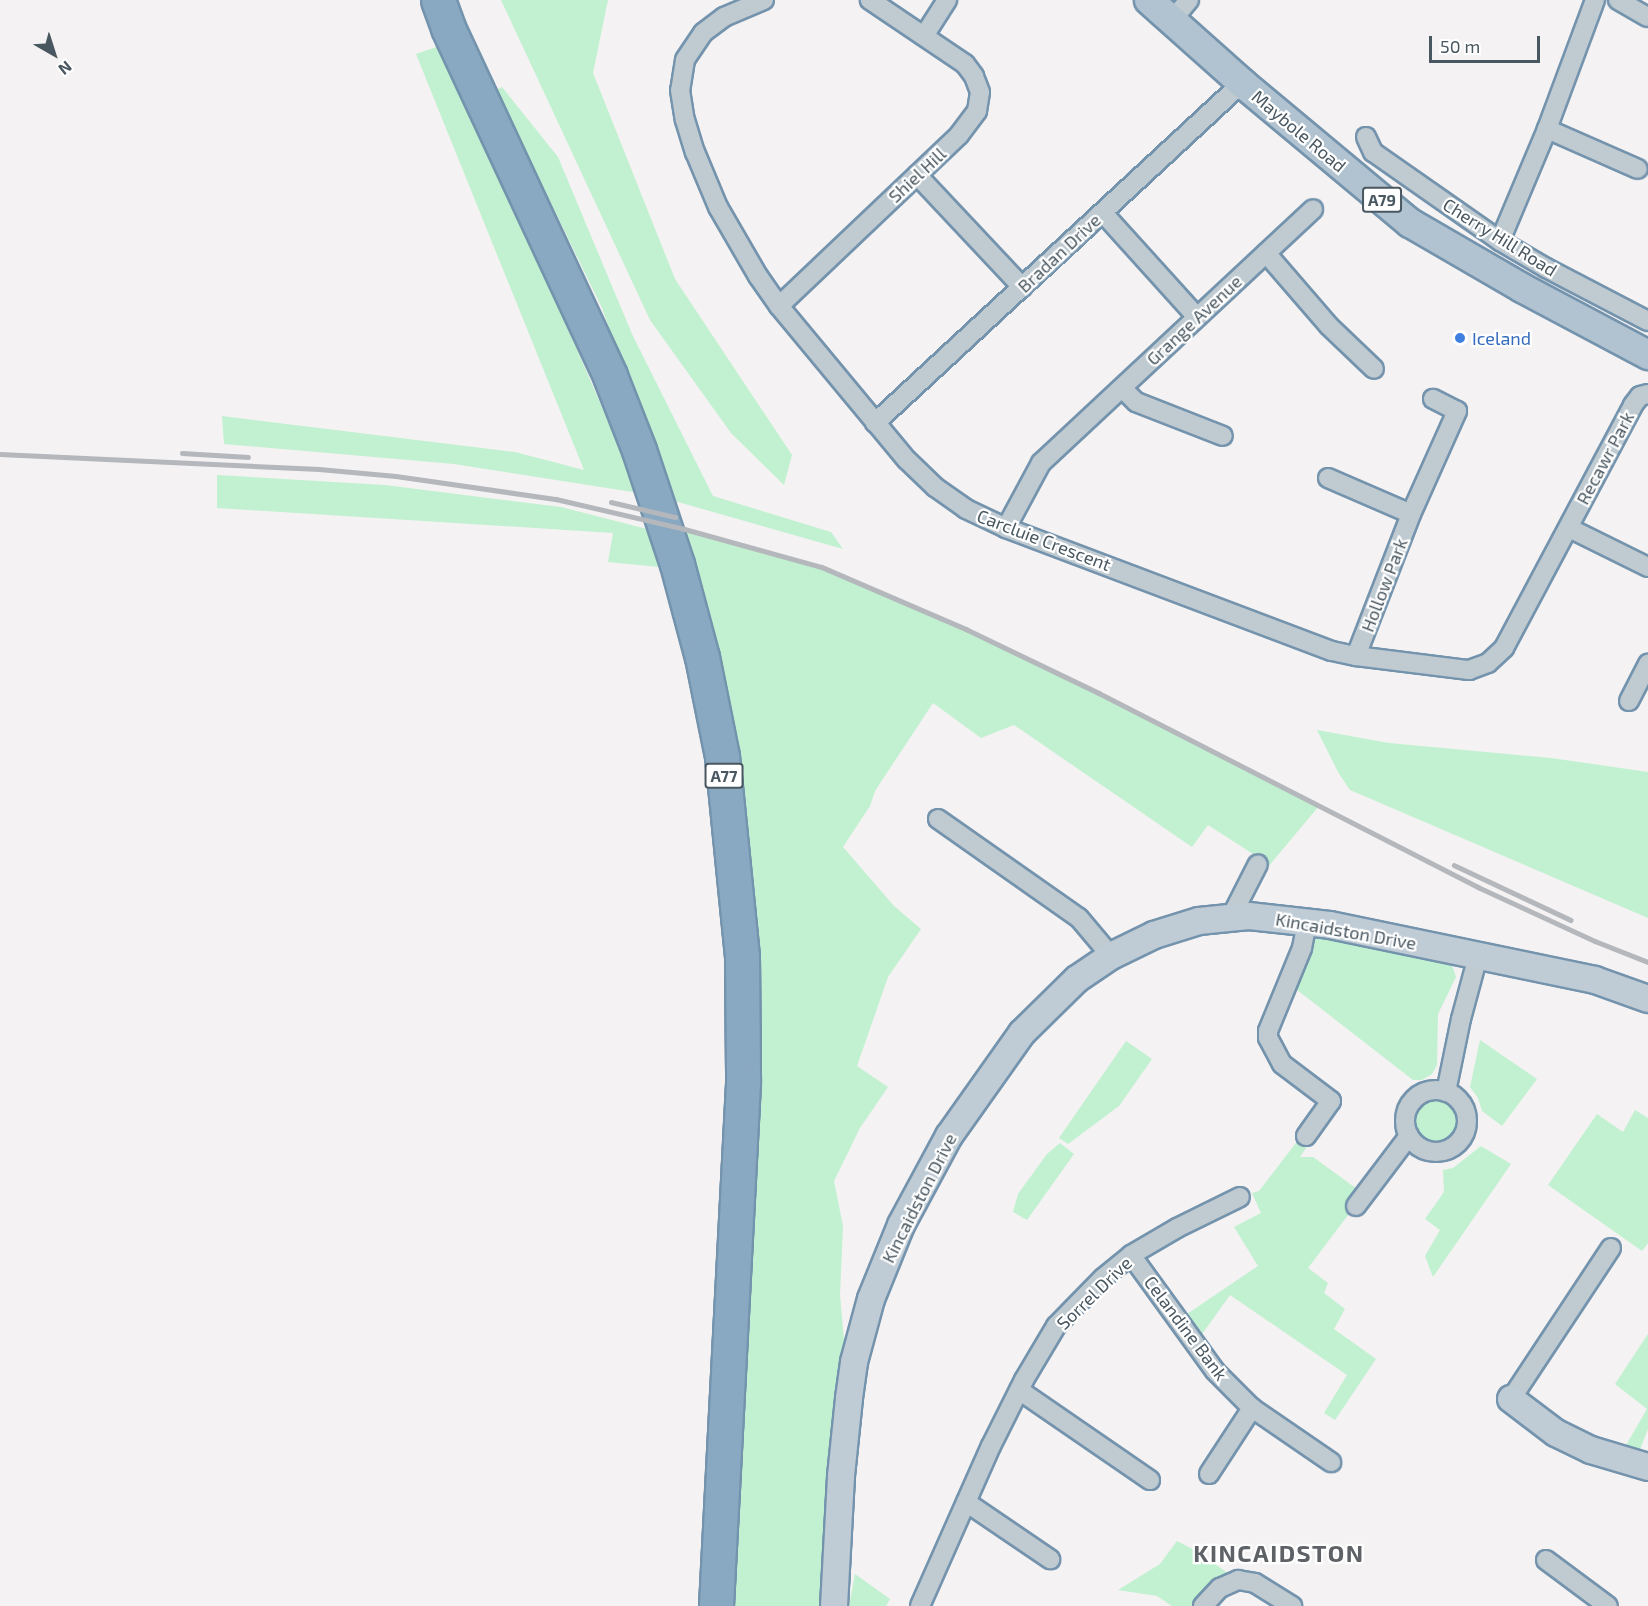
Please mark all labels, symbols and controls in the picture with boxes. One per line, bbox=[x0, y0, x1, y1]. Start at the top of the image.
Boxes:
north arrow bbox=[24, 24, 84, 84]
scale bar bbox=[1432, 24, 1543, 62]
text: 50 m bbox=[1440, 35, 1480, 57]
text: N bbox=[55, 57, 76, 79]
street label: Maybole Road bbox=[1248, 85, 1350, 177]
street label: Shiel Hill bbox=[884, 143, 950, 207]
road number: A79 bbox=[1361, 187, 1403, 213]
street label: Cherry Hill Road bbox=[1439, 193, 1561, 281]
street label: Bradan Drive bbox=[1013, 209, 1105, 297]
street label: Grange Avenue bbox=[1142, 270, 1246, 370]
place label: Iceland bbox=[1472, 327, 1531, 349]
marker: Iceland bbox=[1453, 331, 1467, 345]
street label: Recawr Park bbox=[1571, 408, 1639, 508]
street label: Carcluie Crescent bbox=[974, 505, 1114, 575]
street label: Hollow Park bbox=[1356, 535, 1412, 635]
road number: A77 bbox=[704, 763, 744, 789]
street label: Kincaidston Drive bbox=[1274, 908, 1418, 954]
street label: Kincaidston Drive bbox=[877, 1130, 961, 1266]
street label: Sorrel Drive bbox=[1052, 1252, 1136, 1334]
street label: Celandine Bank bbox=[1140, 1272, 1232, 1384]
district label: KINCAIDSTON bbox=[1193, 1539, 1365, 1567]

